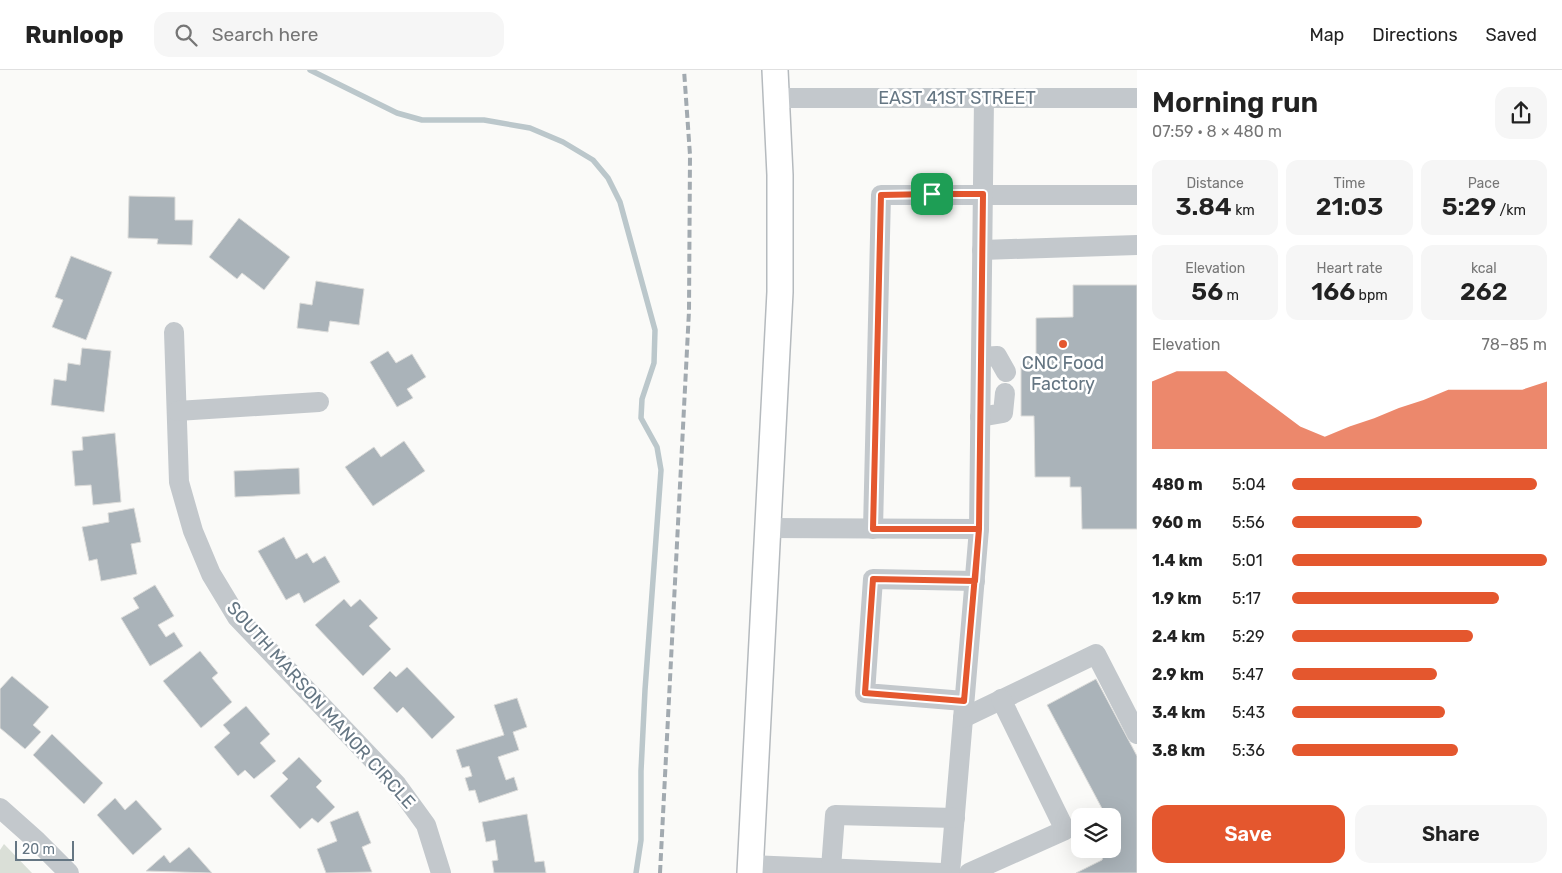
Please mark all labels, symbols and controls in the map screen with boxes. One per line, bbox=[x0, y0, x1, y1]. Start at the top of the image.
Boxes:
search box bbox=[154, 12, 504, 57]
text: Runloop bbox=[25, 21, 124, 49]
icon: search bbox=[172, 21, 200, 49]
text: Search here bbox=[212, 23, 318, 46]
text: Map bbox=[1309, 24, 1344, 46]
text: Directions bbox=[1372, 24, 1458, 46]
text: Saved bbox=[1486, 24, 1537, 46]
text: Morning run bbox=[1152, 86, 1318, 119]
street label: EAST 41ST STREET bbox=[878, 87, 1036, 109]
button: share bbox=[1495, 87, 1547, 139]
text: 07:59 · 8 × 480 m bbox=[1152, 122, 1282, 141]
pin bbox=[911, 173, 953, 215]
text: Distance bbox=[1186, 175, 1244, 192]
text: Time bbox=[1334, 175, 1365, 192]
text: Pace bbox=[1468, 175, 1500, 192]
icon: arrive bbox=[918, 180, 946, 208]
text: 3.84 bbox=[1176, 192, 1232, 221]
text: 21:03 bbox=[1316, 192, 1383, 221]
text: 5:29 bbox=[1442, 192, 1496, 221]
text: km bbox=[1232, 202, 1255, 219]
text: /km bbox=[1496, 202, 1526, 219]
text: Elevation bbox=[1185, 260, 1245, 277]
text: Heart rate bbox=[1317, 260, 1382, 277]
text: kcal bbox=[1471, 260, 1497, 277]
text: 56 bbox=[1191, 277, 1223, 306]
text: 166 bbox=[1311, 277, 1355, 306]
text: 262 bbox=[1460, 277, 1508, 306]
text: m bbox=[1223, 287, 1239, 304]
text: bpm bbox=[1355, 287, 1388, 304]
text: Elevation bbox=[1152, 335, 1221, 354]
text: 78–85 m bbox=[1482, 335, 1547, 354]
marker: CNC Food Factory bbox=[1057, 338, 1069, 350]
place label: CNC Food Factory bbox=[1022, 352, 1104, 395]
text: 480 m bbox=[1152, 475, 1203, 494]
text: 5:04 bbox=[1232, 475, 1266, 494]
text: 960 m bbox=[1152, 513, 1202, 532]
text: 5:56 bbox=[1232, 513, 1265, 532]
text: 1.4 km bbox=[1152, 551, 1203, 570]
text: 5:01 bbox=[1232, 551, 1263, 570]
text: 1.9 km bbox=[1152, 589, 1202, 608]
text: 5:17 bbox=[1232, 589, 1261, 608]
street label: SOUTH MARSON MANOR CIRCLE bbox=[222, 597, 420, 813]
text: 2.4 km bbox=[1152, 627, 1205, 646]
text: 5:29 bbox=[1232, 627, 1264, 646]
text: 2.9 km bbox=[1152, 665, 1204, 684]
text: 5:47 bbox=[1232, 665, 1263, 684]
text: 3.4 km bbox=[1152, 703, 1205, 722]
text: 5:43 bbox=[1232, 703, 1265, 722]
text: 3.8 km bbox=[1152, 741, 1205, 760]
text: 5:36 bbox=[1232, 741, 1265, 760]
button: Save bbox=[1152, 805, 1345, 863]
button: Share bbox=[1355, 805, 1547, 863]
map controls bbox=[1071, 808, 1121, 858]
button: layers bbox=[1071, 808, 1121, 858]
scale bar bbox=[15, 838, 74, 861]
text: 20 m bbox=[22, 841, 55, 858]

